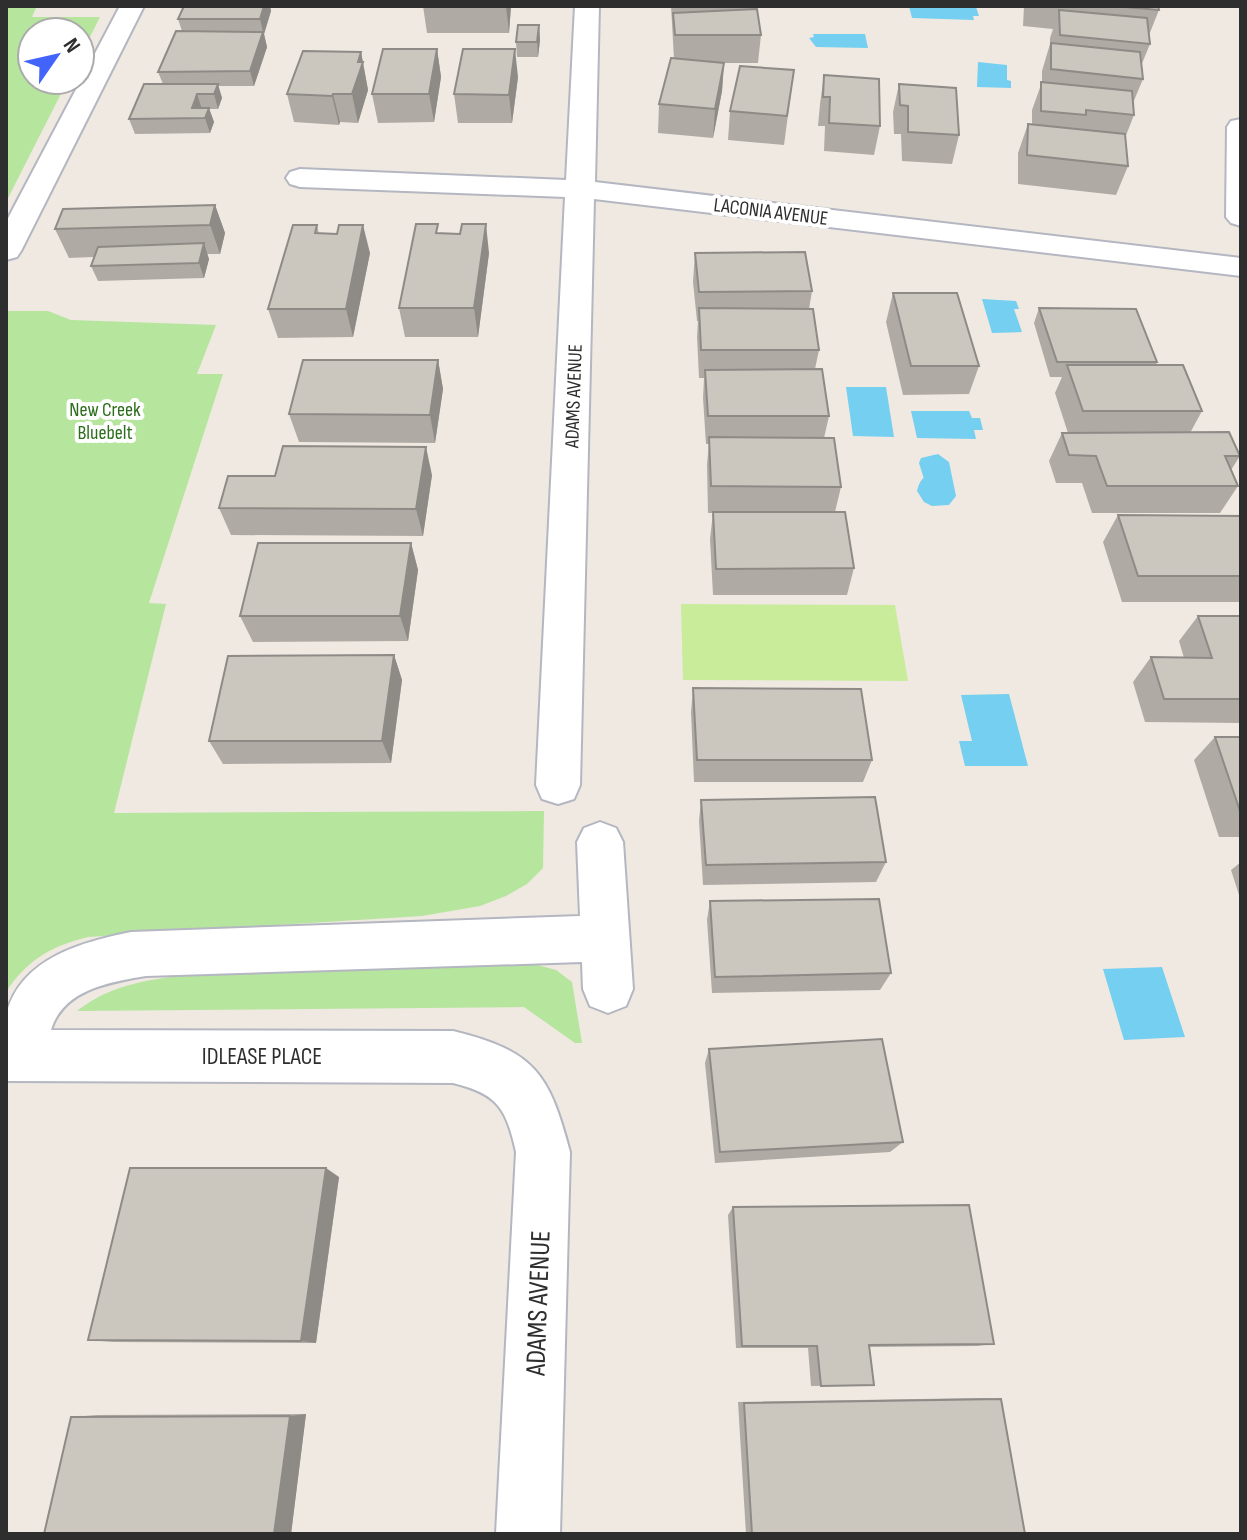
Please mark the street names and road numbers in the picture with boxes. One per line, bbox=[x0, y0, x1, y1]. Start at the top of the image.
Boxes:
street label: LACONIA AVENUE bbox=[712, 193, 829, 231]
street label: ADAMS AVENUE bbox=[560, 344, 588, 449]
street label: IDLEASE PLACE bbox=[202, 1042, 322, 1071]
street label: ADAMS AVENUE bbox=[519, 1230, 558, 1377]

